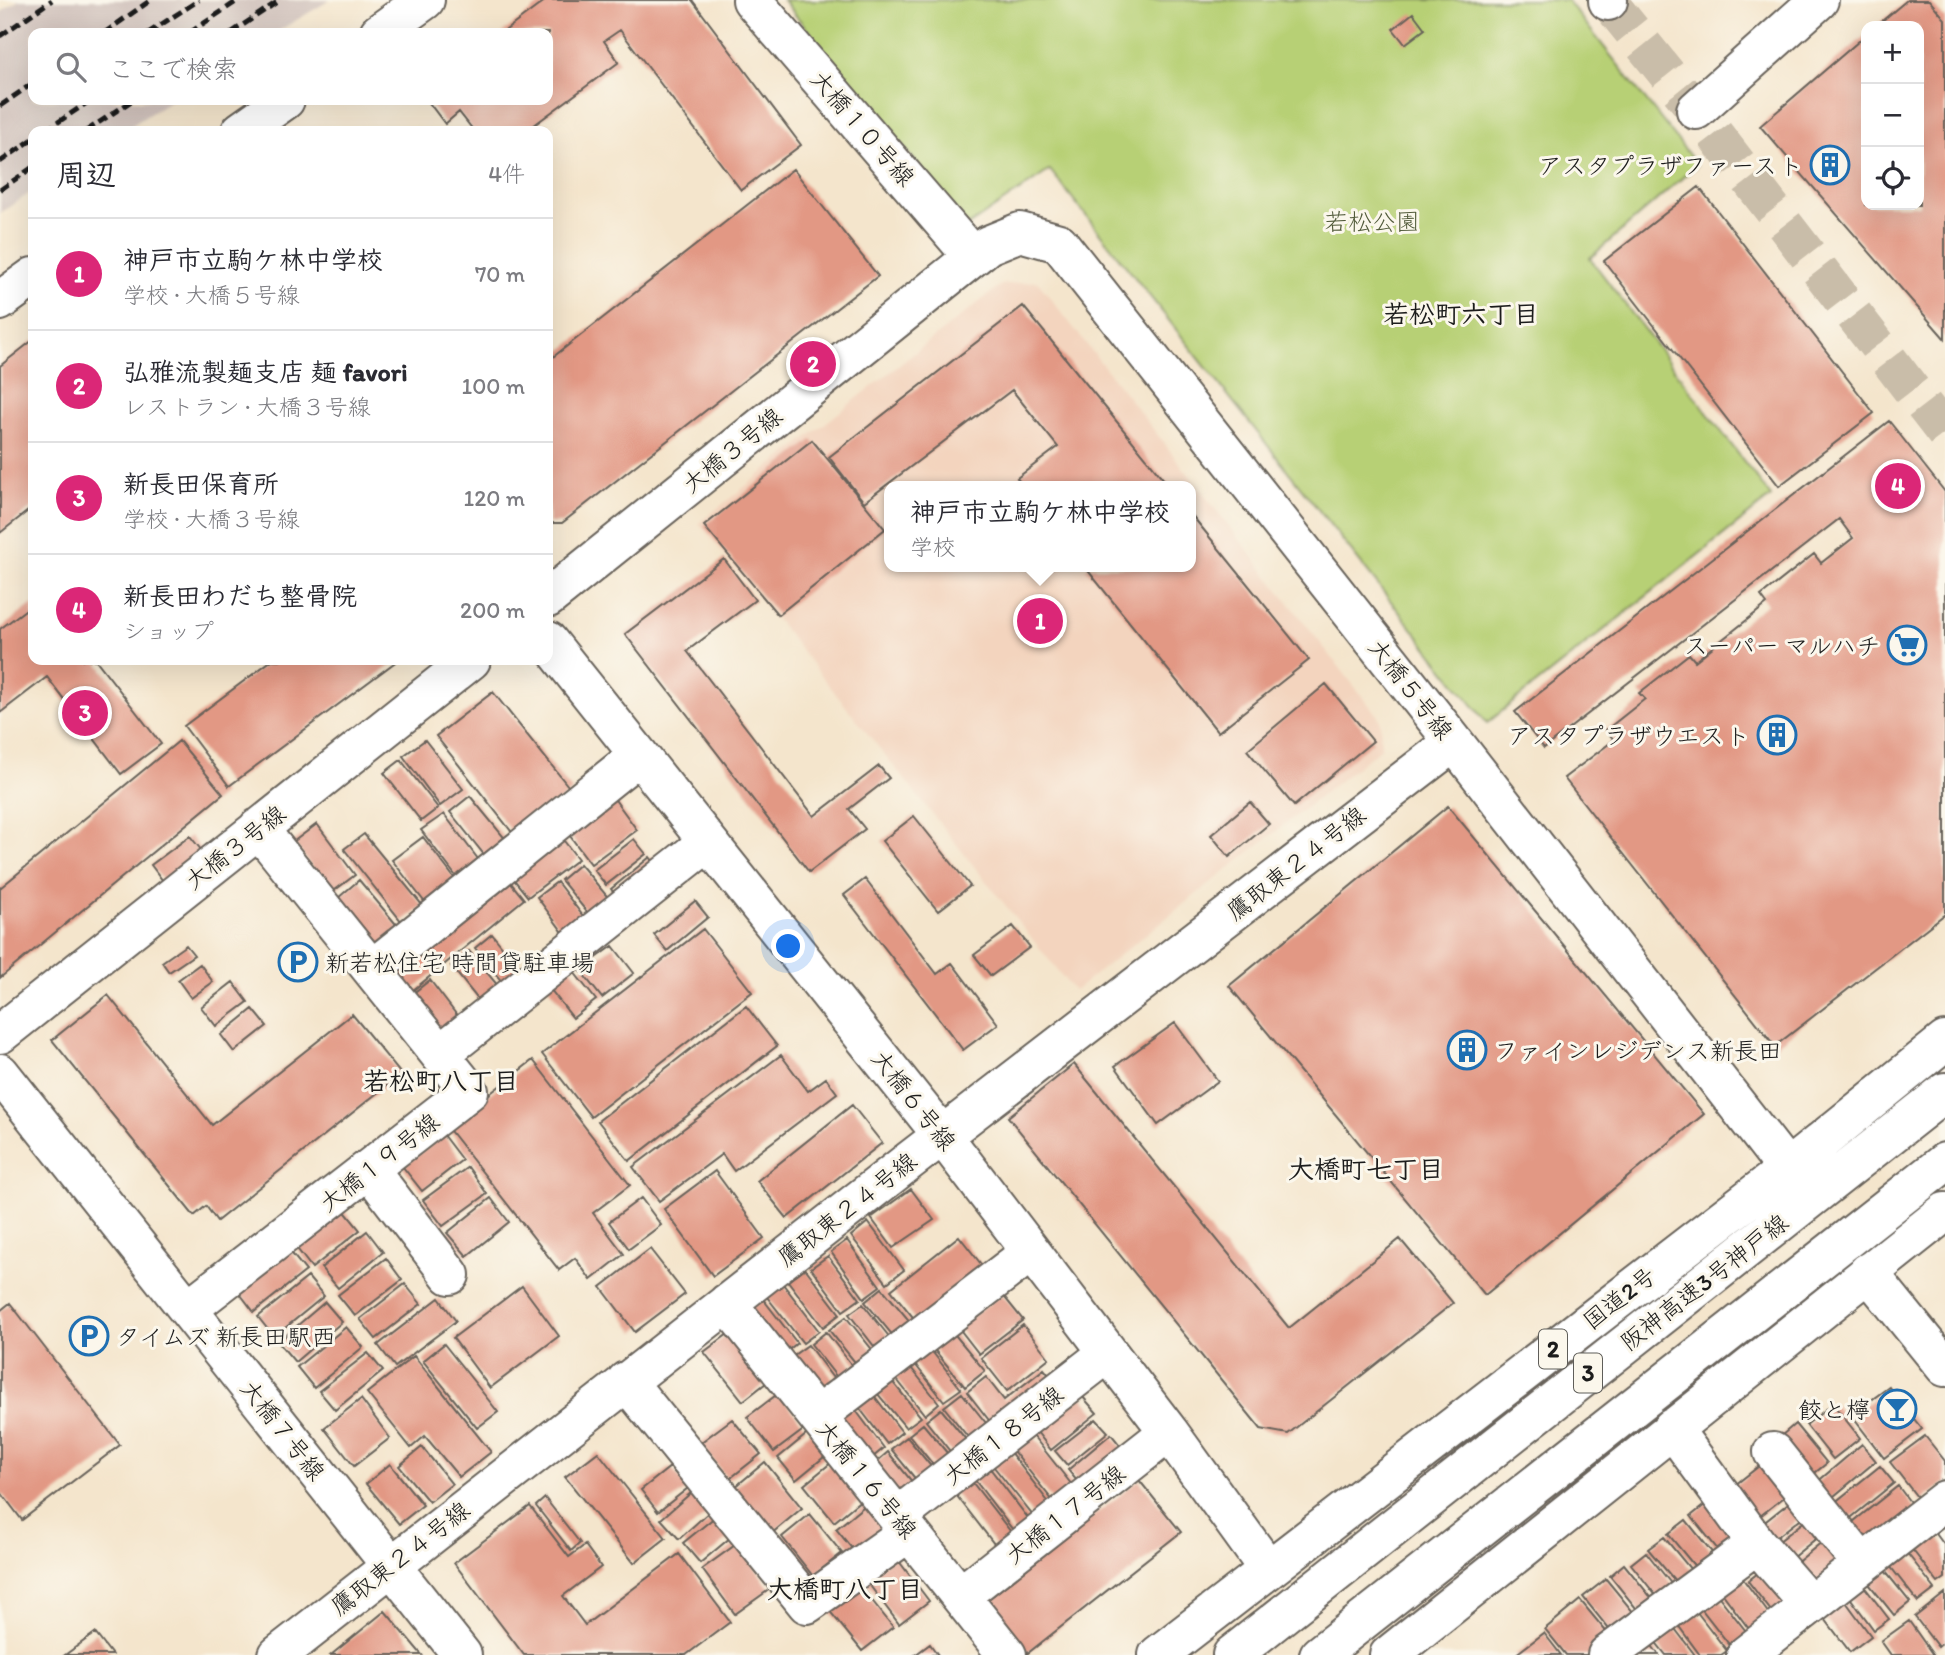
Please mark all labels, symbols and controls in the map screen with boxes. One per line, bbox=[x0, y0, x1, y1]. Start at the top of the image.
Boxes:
map controls bbox=[1861, 21, 1924, 210]
button: + bbox=[1861, 21, 1924, 84]
search box bbox=[28, 28, 553, 105]
icon: search bbox=[52, 48, 90, 86]
text: ここで検索 bbox=[108, 53, 238, 85]
street label: 大橋１０号線 bbox=[805, 64, 921, 192]
button: − bbox=[1861, 84, 1924, 147]
building icon: アスタプラザファースト bbox=[1809, 144, 1851, 186]
button: locate bbox=[1861, 147, 1924, 210]
place label: アスタプラザファースト bbox=[1538, 151, 1803, 180]
text: 周辺 bbox=[56, 156, 116, 193]
text: 4件 bbox=[488, 160, 525, 188]
park label: 若松公園 bbox=[1324, 207, 1420, 236]
text: 神戸市立駒ケ林中学校 bbox=[123, 244, 383, 276]
text: 1 bbox=[74, 260, 84, 288]
text: 70 m bbox=[475, 260, 525, 288]
text: 学校 · 大橋５号線 bbox=[123, 281, 300, 309]
district label: 若松町六丁目 bbox=[1383, 298, 1539, 330]
pin: 2 bbox=[790, 338, 836, 390]
text: 弘雅流製麺支店 麺 favori bbox=[123, 356, 408, 388]
text: 2 bbox=[73, 372, 85, 400]
text: 100 m bbox=[461, 372, 525, 400]
text: レストラン · 大橋３号線 bbox=[123, 393, 371, 421]
street label: 大橋３号線 bbox=[676, 401, 788, 499]
pin: 4 bbox=[1875, 460, 1921, 512]
text: 新長田保育所 bbox=[123, 468, 279, 500]
popup bbox=[884, 481, 1196, 572]
text: 3 bbox=[73, 484, 85, 512]
text: 120 m bbox=[464, 484, 525, 512]
text: 神戸市立駒ケ林中学校 bbox=[910, 496, 1170, 528]
text: 学校 · 大橋３号線 bbox=[123, 505, 300, 533]
text: 学校 bbox=[910, 533, 956, 561]
text: 新長田わだち整骨院 bbox=[123, 580, 357, 612]
pin: 1 bbox=[1017, 595, 1063, 647]
text: 4 bbox=[72, 596, 86, 624]
text: 200 m bbox=[460, 596, 525, 624]
text: ショップ bbox=[123, 617, 214, 645]
supermarket icon: スーパー マルハチ bbox=[1886, 624, 1928, 666]
place label: スーパー マルハチ bbox=[1684, 631, 1880, 660]
street label: 大橋５号線 bbox=[1363, 633, 1459, 745]
pin: 3 bbox=[62, 687, 108, 739]
building icon: アスタプラザウエスト bbox=[1756, 714, 1798, 756]
place label: アスタプラザウエスト bbox=[1508, 721, 1750, 750]
street label: 大橋３号線 bbox=[179, 799, 291, 895]
street label: 鷹取東２４号線 bbox=[1221, 800, 1371, 926]
your location bbox=[771, 929, 805, 963]
parking icon: 新若松住宅 時間貸駐車場 bbox=[277, 941, 319, 983]
place label: 新若松住宅 時間貸駐車場 bbox=[325, 948, 594, 977]
building icon: ファインレジデンス新長田 bbox=[1446, 1029, 1488, 1071]
place label: ファインレジデンス新長田 bbox=[1494, 1036, 1782, 1065]
street label: 大橋６号線 bbox=[866, 1044, 962, 1156]
district label: 若松町八丁目 bbox=[363, 1065, 519, 1097]
street label: 大橋１９号線 bbox=[313, 1106, 445, 1218]
street label: 鷹取東２４号線 bbox=[772, 1146, 922, 1272]
district label: 大橋町七丁目 bbox=[1288, 1153, 1444, 1185]
street label: 阪神高速3号神戸線 bbox=[1614, 1207, 1794, 1357]
street label: 国道2号 bbox=[1577, 1261, 1661, 1335]
parking icon: タイムズ 新長田駅西 bbox=[68, 1315, 110, 1357]
place label: タイムズ 新長田駅西 bbox=[116, 1322, 335, 1351]
road number: 2 bbox=[1539, 1330, 1567, 1368]
road number: 3 bbox=[1574, 1354, 1602, 1392]
street label: 大橋７号線 bbox=[235, 1374, 331, 1486]
street label: 大橋１８号線 bbox=[937, 1379, 1069, 1491]
bar icon: 餃と檸 bbox=[1876, 1388, 1918, 1430]
place label: 餃と檸 bbox=[1798, 1395, 1870, 1424]
street label: 大橋１６号線 bbox=[810, 1414, 924, 1544]
street label: 大橋１７号線 bbox=[999, 1458, 1131, 1570]
street label: 鷹取東２４号線 bbox=[325, 1495, 475, 1621]
district label: 大橋町八丁目 bbox=[767, 1573, 923, 1605]

